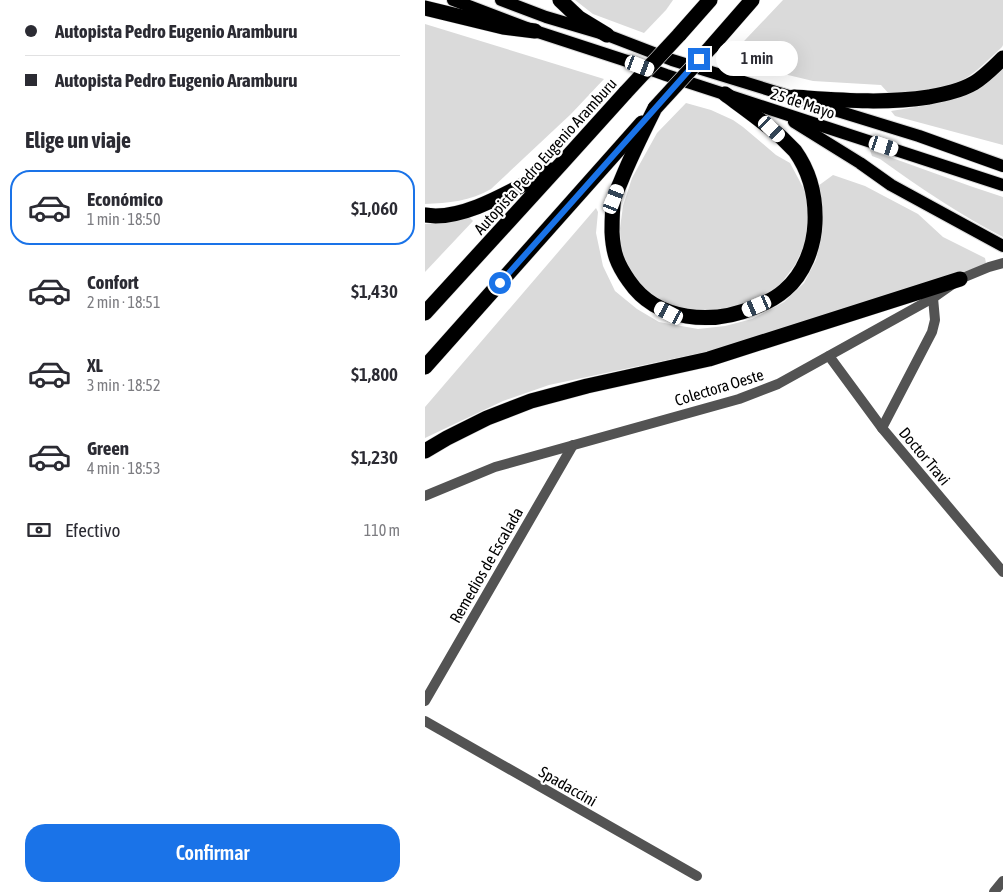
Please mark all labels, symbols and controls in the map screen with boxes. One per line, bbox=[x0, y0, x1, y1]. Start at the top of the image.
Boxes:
text: Autopista Pedro Eugenio Aramburu bbox=[55, 20, 297, 42]
callout: 1 min bbox=[717, 42, 799, 76]
route end bbox=[688, 48, 710, 70]
text: 1 min bbox=[741, 49, 773, 67]
car bbox=[623, 54, 656, 78]
text: Autopista Pedro Eugenio Aramburu bbox=[55, 69, 297, 91]
street label: Autopista Pedro Eugenio Aramburu bbox=[470, 74, 621, 239]
street label: 25 de Mayo bbox=[768, 84, 837, 123]
car bbox=[755, 113, 788, 145]
text: Elige un viaje bbox=[25, 127, 131, 153]
car bbox=[867, 134, 900, 158]
car bbox=[601, 182, 626, 216]
icon: car bbox=[27, 185, 72, 230]
text: Económico bbox=[87, 188, 163, 210]
text: $1,060 bbox=[351, 197, 398, 219]
text: 1 min · 18:50 bbox=[87, 210, 160, 228]
icon: car bbox=[27, 268, 72, 313]
text: Confort bbox=[87, 271, 139, 293]
route start bbox=[489, 272, 511, 294]
text: $1,430 bbox=[351, 280, 398, 302]
text: 2 min · 18:51 bbox=[87, 293, 160, 311]
car bbox=[740, 293, 773, 319]
car bbox=[652, 300, 685, 326]
icon: car bbox=[27, 351, 72, 396]
text: XL bbox=[87, 354, 103, 376]
text: $1,800 bbox=[351, 363, 398, 385]
street label: Colectora Oeste bbox=[672, 365, 766, 409]
text: 3 min · 18:52 bbox=[87, 376, 160, 394]
street label: Doctor Travi bbox=[896, 424, 954, 488]
icon: car bbox=[27, 434, 72, 479]
text: Green bbox=[87, 437, 129, 459]
text: $1,230 bbox=[351, 446, 398, 468]
text: 4 min · 18:53 bbox=[87, 459, 160, 477]
street label: Remedios de Escalada bbox=[446, 504, 526, 626]
icon: cash bbox=[25, 516, 53, 544]
text: Efectivo bbox=[65, 519, 120, 541]
text: 110 m bbox=[364, 521, 400, 539]
street label: Spadaccini bbox=[535, 762, 600, 811]
button: Confirmar bbox=[25, 824, 400, 882]

